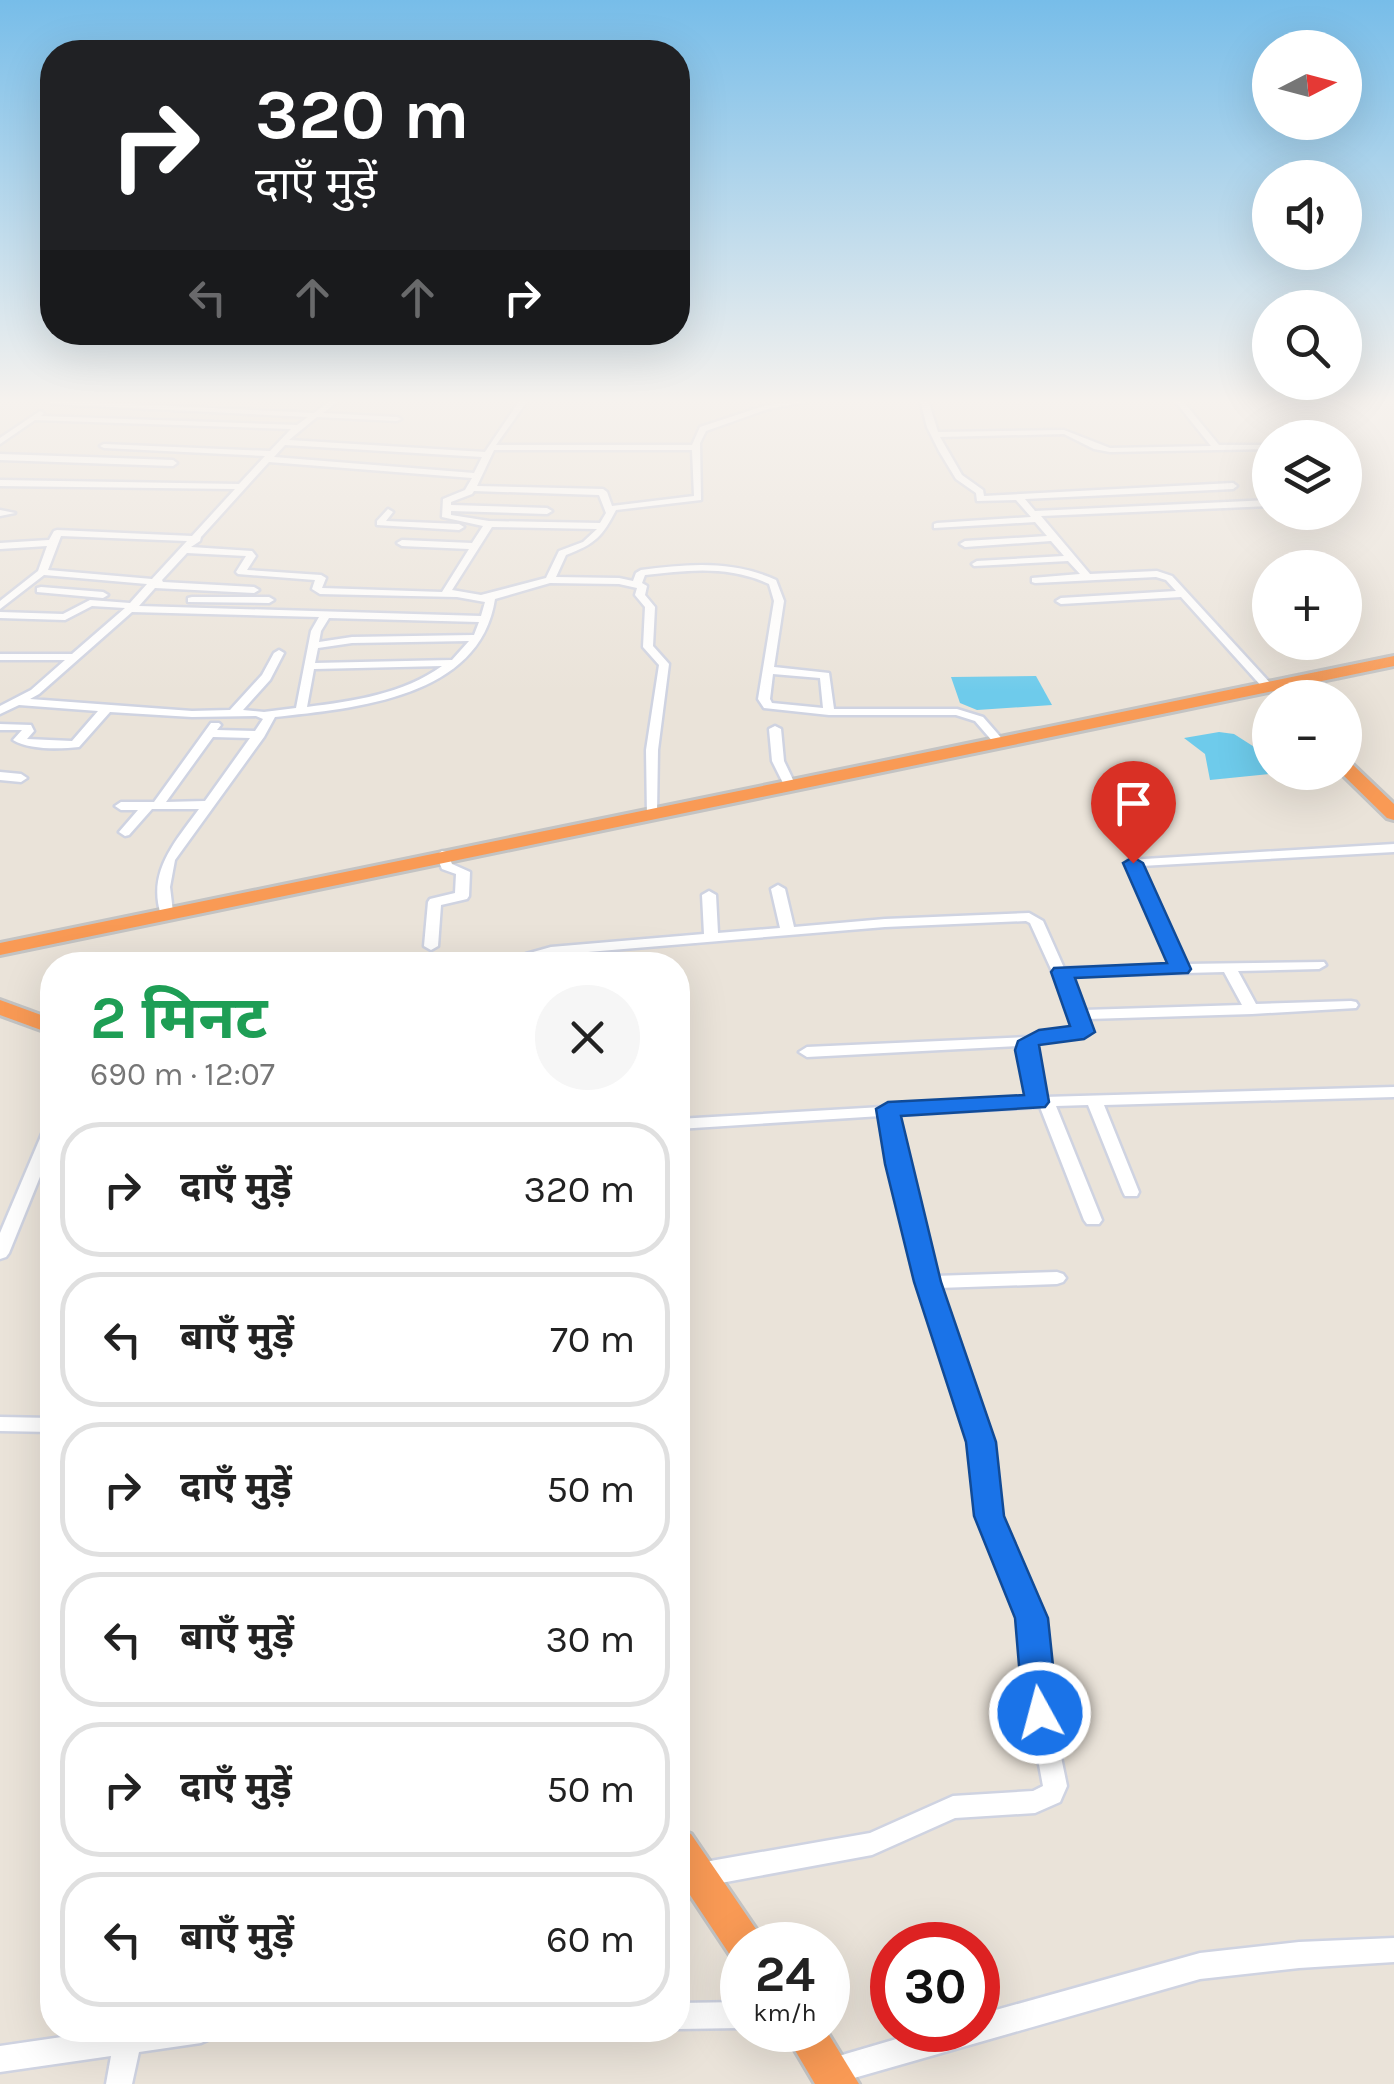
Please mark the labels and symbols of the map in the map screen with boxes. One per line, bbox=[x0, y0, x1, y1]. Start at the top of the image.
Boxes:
north arrow bbox=[1252, 30, 1362, 140]
pin bbox=[1091, 761, 1176, 864]
position arrow bbox=[988, 1661, 1092, 1765]
speed limit sign: 30 bbox=[870, 1922, 1000, 2052]

